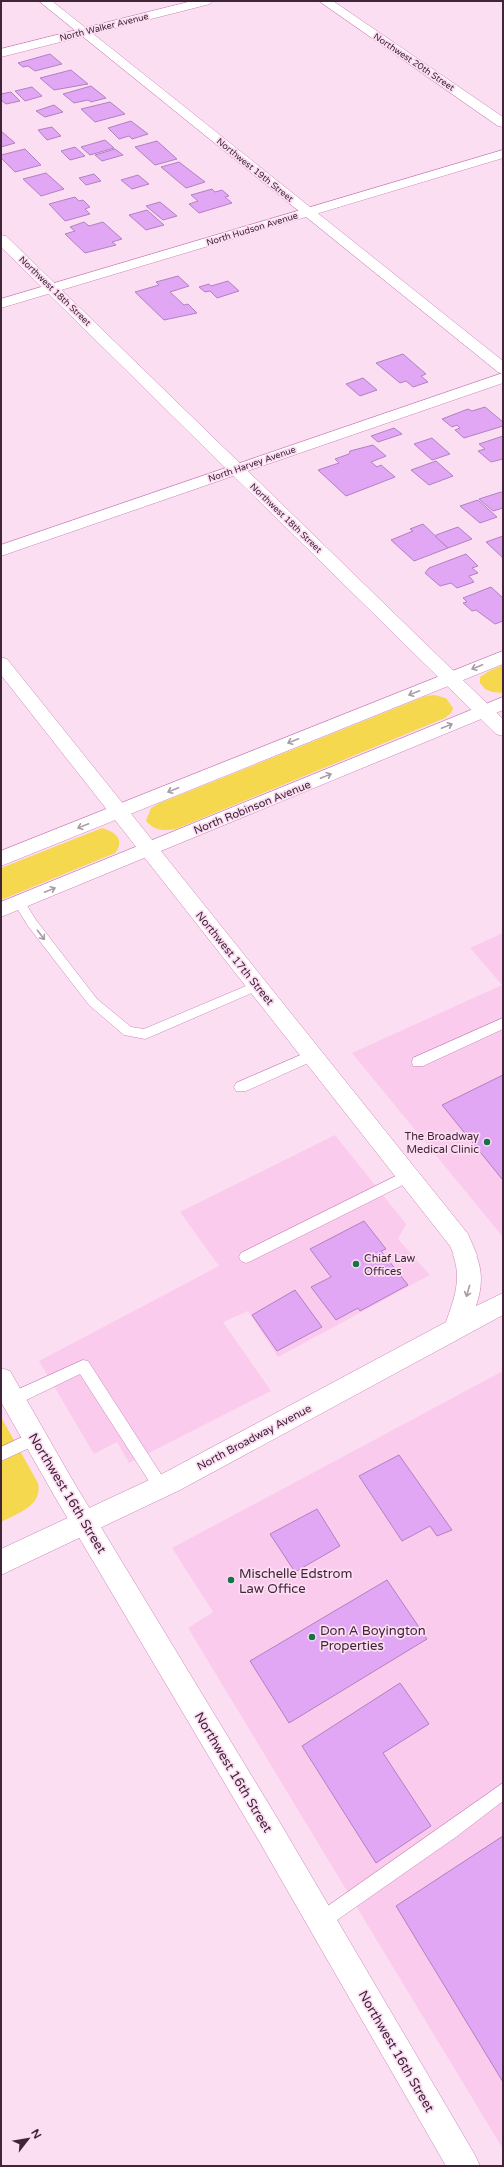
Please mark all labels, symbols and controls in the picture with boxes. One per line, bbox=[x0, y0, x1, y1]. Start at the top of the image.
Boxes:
street label: North Walker Avenue bbox=[59, 11, 150, 44]
street label: Northwest 20th Street bbox=[371, 31, 457, 94]
street label: Northwest 19th Street bbox=[214, 136, 296, 205]
street label: North Hudson Avenue bbox=[205, 210, 299, 249]
street label: Northwest 18th Street bbox=[17, 254, 93, 329]
street label: North Harvey Avenue bbox=[207, 444, 297, 485]
street label: Northwest 18th Street bbox=[248, 481, 324, 556]
one-way arrow bbox=[471, 664, 483, 672]
one-way arrow bbox=[408, 689, 420, 697]
one-way arrow bbox=[440, 722, 452, 730]
one-way arrow bbox=[288, 738, 300, 746]
one-way arrow bbox=[320, 771, 332, 779]
street label: North Robinson Avenue bbox=[192, 778, 313, 837]
one-way arrow bbox=[167, 786, 179, 794]
one-way arrow bbox=[77, 823, 89, 830]
one-way arrow bbox=[44, 885, 56, 893]
street label: Northwest 17th Street bbox=[193, 909, 276, 1008]
one-way arrow bbox=[37, 929, 45, 940]
place label: The Broadway Medical Clinic bbox=[405, 1130, 479, 1156]
marker: The Broadway Medical Clinic bbox=[482, 1137, 492, 1147]
place label: Chiaf Law Offices bbox=[364, 1252, 416, 1278]
marker: Chiaf Law Offices bbox=[351, 1259, 361, 1269]
one-way arrow bbox=[464, 1285, 471, 1298]
street label: North Broadway Avenue bbox=[195, 1402, 314, 1473]
street label: Northwest 16th Street bbox=[25, 1430, 109, 1557]
place label: Mischelle Edstrom Law Office bbox=[239, 1566, 352, 1597]
marker: Mischelle Edstrom Law Office bbox=[226, 1575, 236, 1585]
place label: Don A Boyington Properties bbox=[320, 1623, 426, 1654]
marker: Don A Boyington Properties bbox=[307, 1632, 317, 1642]
street label: Northwest 16th Street bbox=[191, 1709, 275, 1836]
street label: Northwest 16th Street bbox=[355, 1988, 438, 2115]
north arrow bbox=[8, 2119, 48, 2159]
text: N bbox=[28, 2127, 44, 2141]

